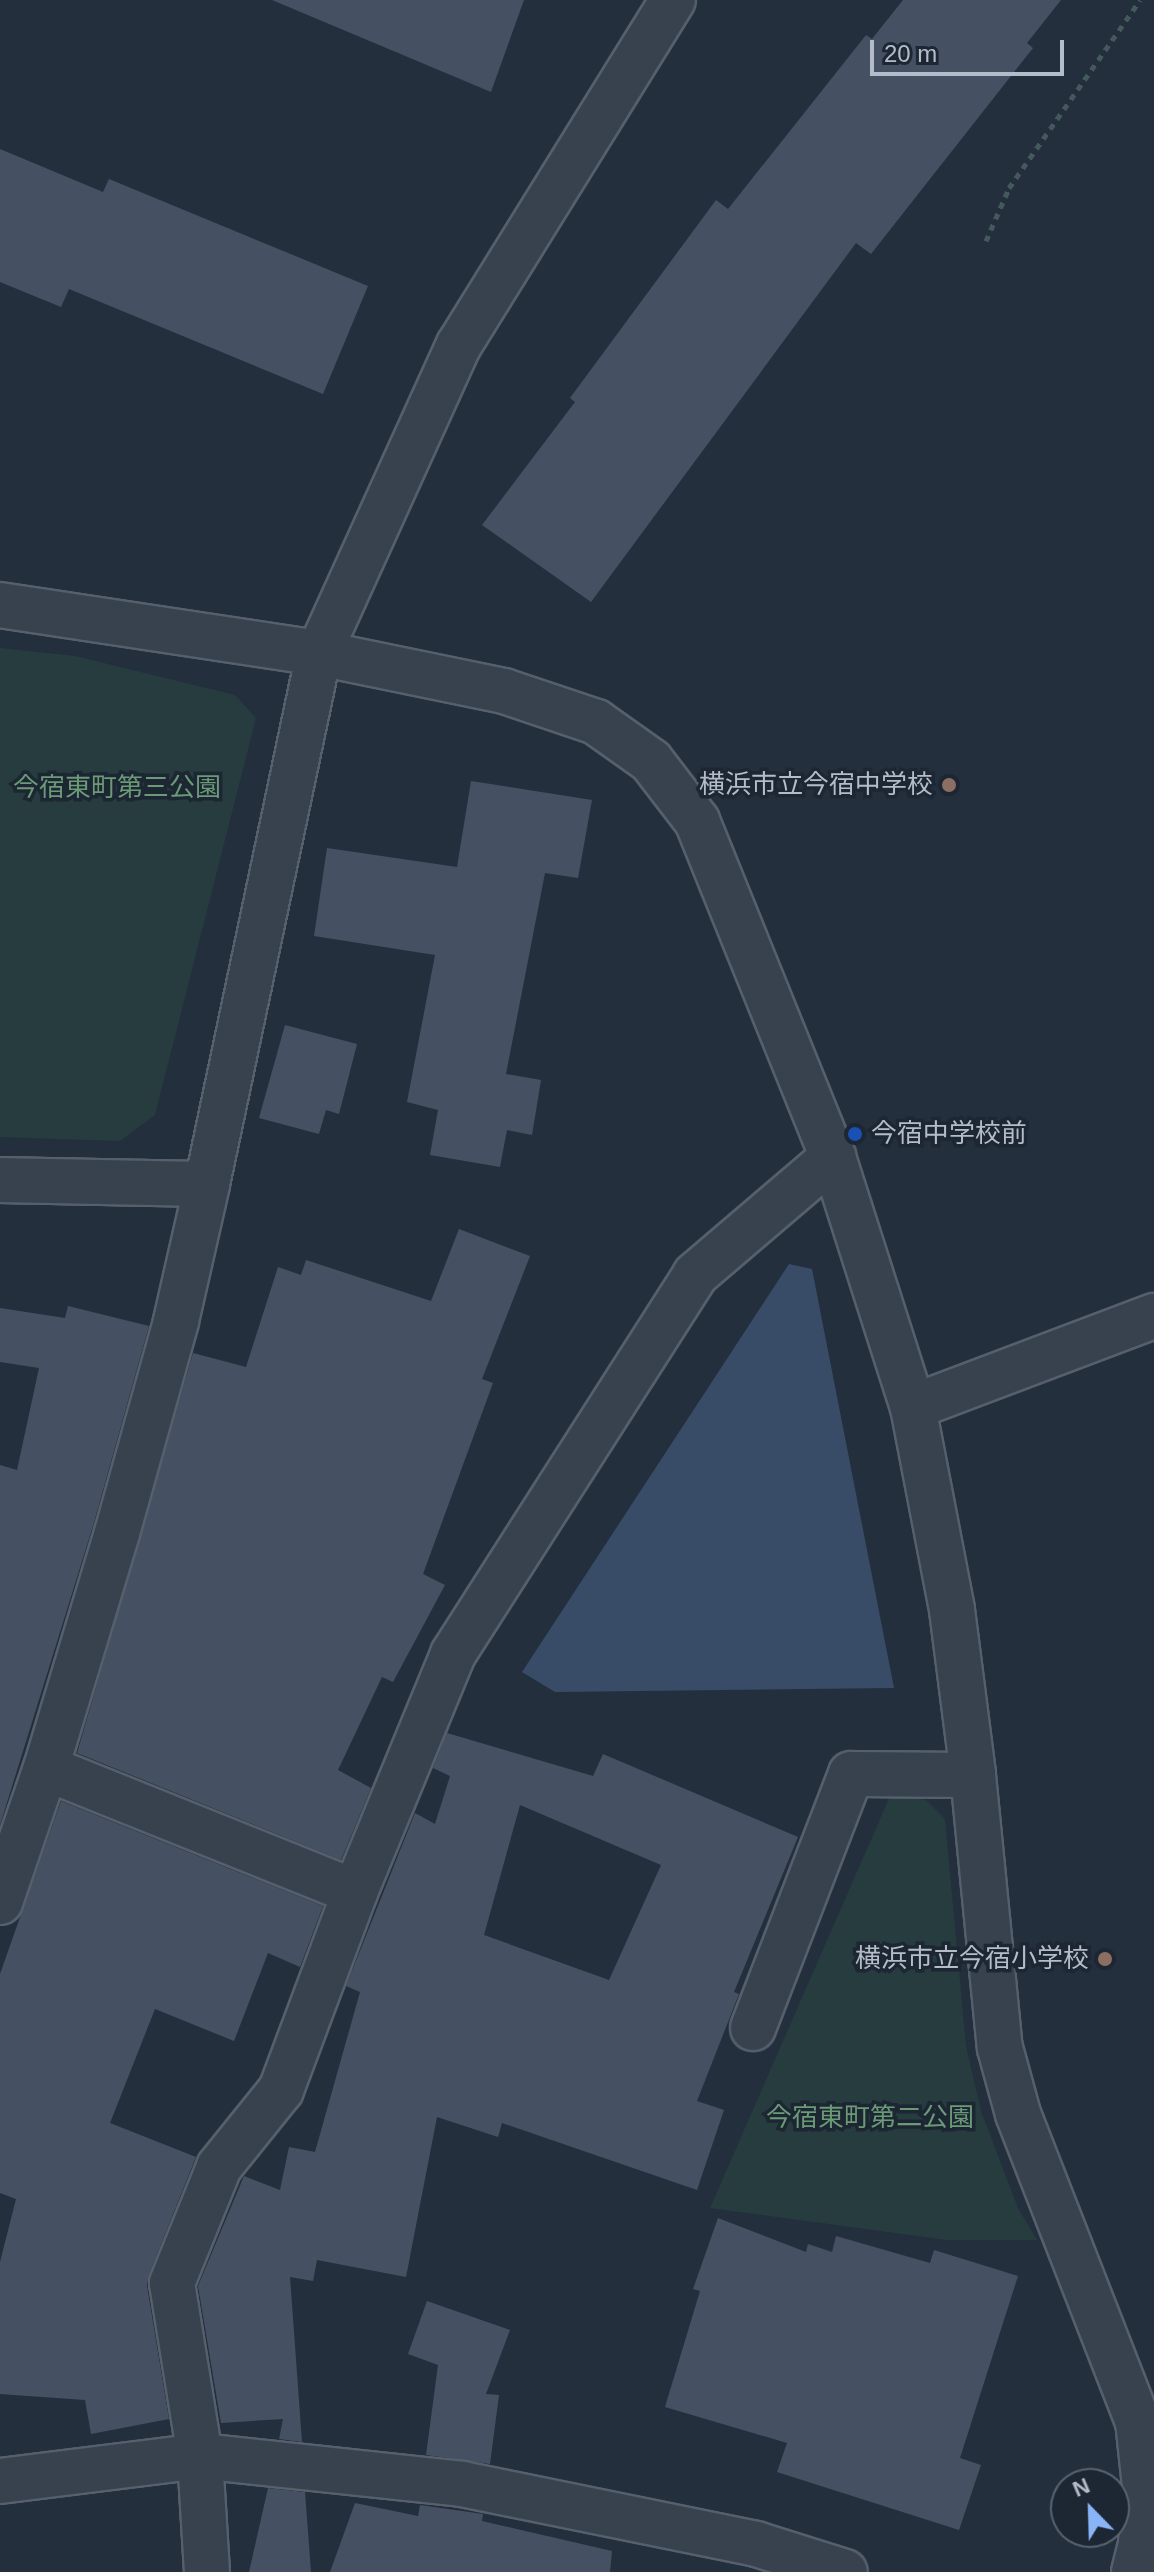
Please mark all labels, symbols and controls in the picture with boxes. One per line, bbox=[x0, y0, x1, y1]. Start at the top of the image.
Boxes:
scale bar bbox=[874, 24, 1068, 74]
text: 20 m bbox=[884, 40, 937, 67]
place label: 横浜市立今宿中学校 bbox=[699, 769, 933, 801]
park label: 今宿東町第三公園 bbox=[13, 772, 221, 804]
marker: 横浜市立今宿中学校 bbox=[940, 776, 958, 794]
place label: 今宿中学校前 bbox=[871, 1118, 1027, 1150]
marker: 今宿中学校前 bbox=[846, 1125, 864, 1143]
place label: 横浜市立今宿小学校 bbox=[855, 1943, 1089, 1975]
marker: 横浜市立今宿小学校 bbox=[1096, 1950, 1114, 1968]
park label: 今宿東町第二公園 bbox=[766, 2102, 974, 2134]
north arrow bbox=[1050, 2468, 1130, 2548]
text: N bbox=[1069, 2473, 1093, 2502]

